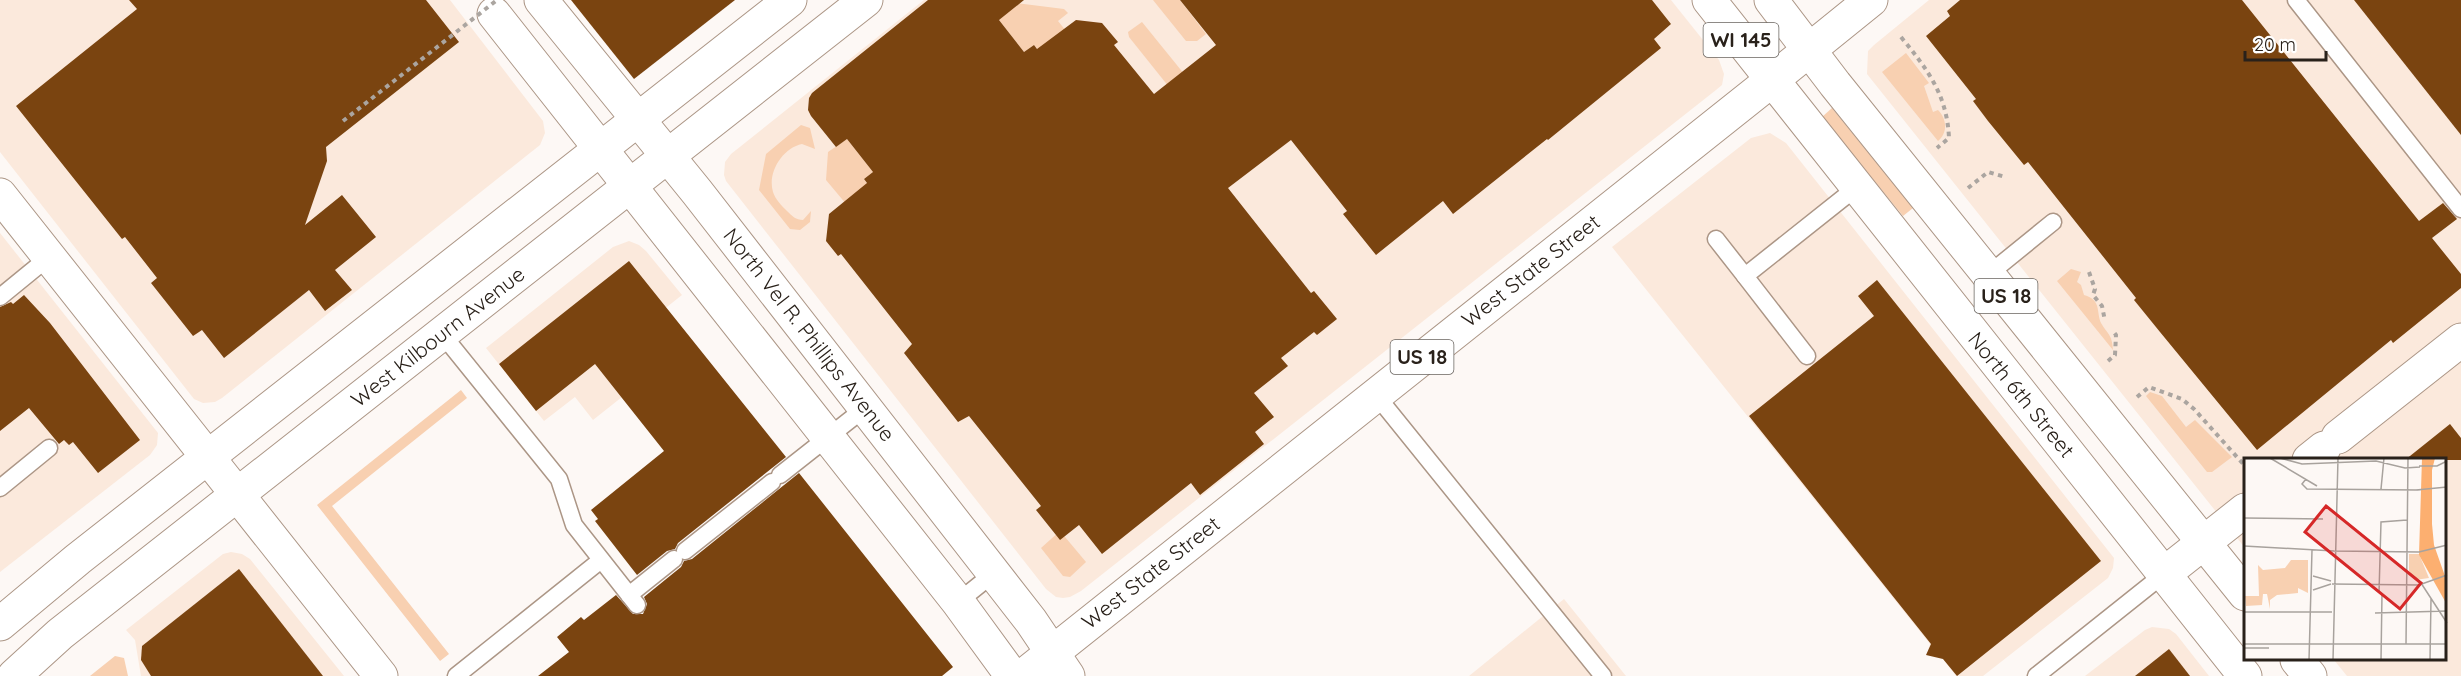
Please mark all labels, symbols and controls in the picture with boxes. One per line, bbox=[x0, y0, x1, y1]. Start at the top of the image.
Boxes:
road number: WI 145 bbox=[1704, 23, 1778, 57]
scale bar bbox=[2245, 24, 2326, 62]
text: 20 m bbox=[2254, 33, 2296, 56]
street label: West State Street bbox=[1456, 208, 1605, 332]
street label: North Vel R. Phillips Avenue bbox=[718, 223, 901, 446]
street label: West Kilbourn Avenue bbox=[345, 260, 529, 412]
road number: US 18 bbox=[1974, 279, 2038, 313]
street label: North 6th Street bbox=[1963, 326, 2080, 463]
road number: US 18 bbox=[1390, 340, 1454, 374]
inset map bbox=[2244, 458, 2446, 661]
street label: West State Street bbox=[1076, 510, 1225, 634]

